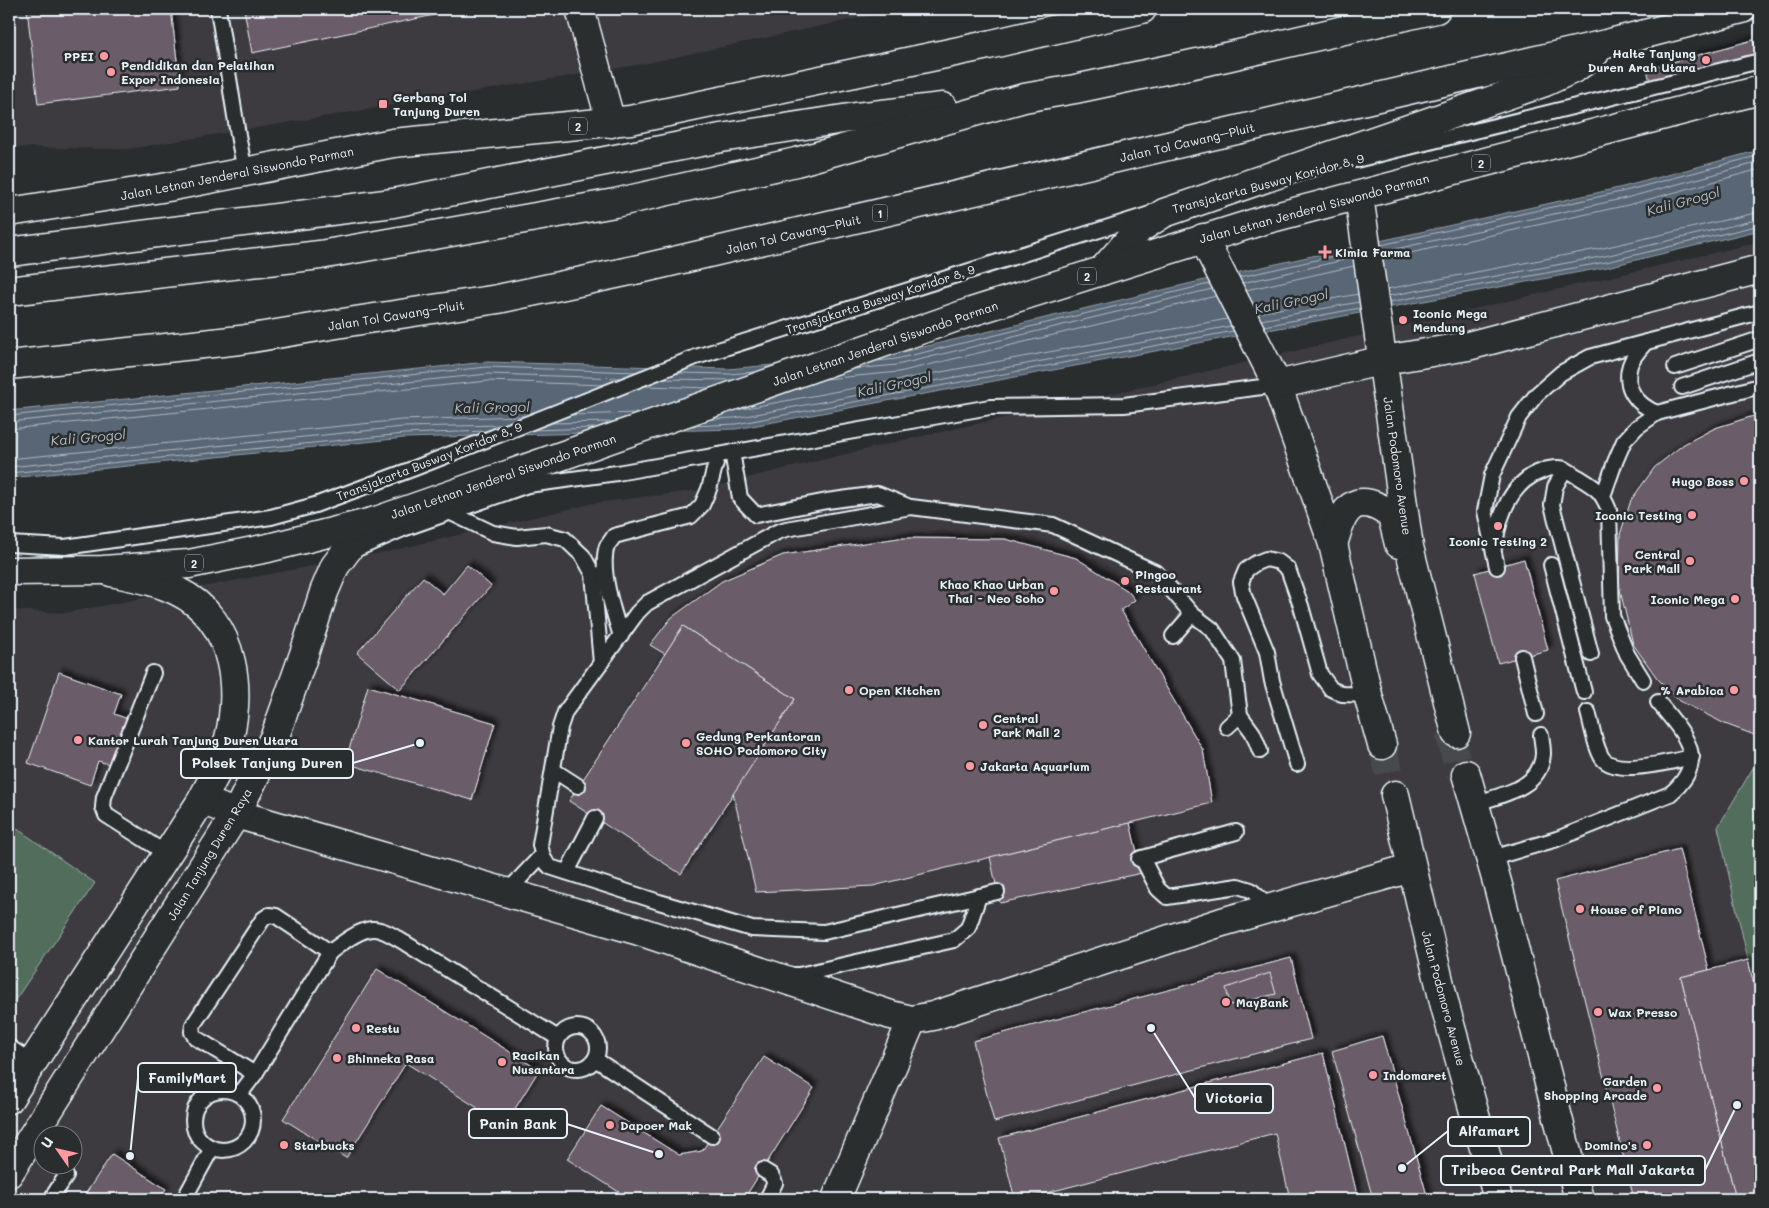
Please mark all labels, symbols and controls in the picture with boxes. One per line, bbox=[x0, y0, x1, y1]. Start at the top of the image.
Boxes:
place label: Halte Tanjung Duren Arah Utara bbox=[1588, 45, 1696, 75]
place label: PPEI bbox=[64, 48, 94, 64]
marker: PPEI bbox=[98, 50, 110, 62]
marker: Halte Tanjung Duren Arah Utara bbox=[1700, 54, 1712, 66]
place label: Pendidikan dan Pelatihan Expor Indonesia bbox=[121, 57, 274, 87]
marker: Pendidikan dan Pelatihan Expor Indonesia bbox=[105, 66, 117, 78]
place label: Gerbang Tol Tanjung Duren bbox=[393, 89, 480, 119]
marker: Gerbang Tol Tanjung Duren bbox=[377, 98, 389, 110]
road number: 2 bbox=[569, 118, 587, 134]
street label: Jalan Tol Cawang–Pluit bbox=[1118, 119, 1256, 165]
street label: Jalan Letnan Jenderal Siswondo Parman bbox=[119, 143, 355, 203]
street label: Transjakarta Busway Koridor 8, 9 bbox=[1170, 150, 1366, 216]
road number: 2 bbox=[1472, 154, 1490, 172]
street label: Jalan Letnan Jenderal Siswondo Parman bbox=[1197, 170, 1431, 246]
water label: Kali Grogol bbox=[1644, 182, 1722, 220]
road number: 1 bbox=[872, 204, 888, 222]
street label: Jalan Tol Cawang–Pluit bbox=[724, 211, 862, 257]
place label: Kimia Farma bbox=[1335, 244, 1410, 260]
marker: Kimia Farma bbox=[1319, 246, 1331, 258]
street label: Transjakarta Busway Koridor 8, 9 bbox=[783, 261, 977, 337]
road number: 2 bbox=[1078, 268, 1096, 284]
water label: Kali Grogol bbox=[1252, 284, 1330, 318]
street label: Jalan Tol Cawang–Pluit bbox=[327, 296, 465, 334]
street label: Jalan Letnan Jenderal Siswondo Parman bbox=[770, 297, 1000, 389]
place label: Iconic Mega Mendung bbox=[1413, 305, 1487, 335]
marker: Iconic Mega Mendung bbox=[1397, 314, 1409, 326]
water label: Kali Grogol bbox=[855, 367, 933, 401]
street label: Jalan Podomoro Avenue bbox=[1380, 396, 1416, 536]
water label: Kali Grogol bbox=[454, 397, 530, 417]
street label: Transjakarta Busway Koridor 8, 9 bbox=[334, 418, 524, 504]
water label: Kali Grogol bbox=[50, 424, 127, 450]
street label: Jalan Letnan Jenderal Siswondo Parman bbox=[388, 430, 618, 522]
place label: Hugo Boss bbox=[1671, 473, 1734, 489]
marker: Hugo Boss bbox=[1738, 475, 1750, 487]
place label: Iconic Testing bbox=[1595, 507, 1682, 523]
marker: Iconic Testing bbox=[1686, 509, 1698, 521]
marker: Iconic Testing 2 bbox=[1492, 520, 1504, 532]
place label: Iconic Testing 2 bbox=[1449, 533, 1547, 549]
place label: Central Park Mall bbox=[1624, 546, 1680, 576]
road number: 2 bbox=[185, 554, 203, 572]
marker: Central Park Mall bbox=[1684, 555, 1696, 567]
place label: Pingoo Restaurant bbox=[1135, 566, 1202, 596]
marker: Pingoo Restaurant bbox=[1119, 575, 1131, 587]
place label: Khao Khao Urban Thai - Neo Soho bbox=[940, 576, 1044, 606]
marker: Khao Khao Urban Thai - Neo Soho bbox=[1048, 585, 1060, 597]
place label: Iconic Mega bbox=[1651, 591, 1725, 607]
marker: Iconic Mega bbox=[1729, 593, 1741, 605]
place label: Open Kitchen bbox=[859, 682, 940, 698]
place label: % Arabica bbox=[1660, 682, 1724, 698]
marker: Open Kitchen bbox=[843, 684, 855, 696]
marker: % Arabica bbox=[1728, 684, 1740, 696]
place label: Central Park Mall 2 bbox=[993, 710, 1060, 740]
marker: Central Park Mall 2 bbox=[977, 719, 989, 731]
place label: Gedung Perkantoran SOHO Podomoro City bbox=[696, 728, 827, 758]
place label: Kantor Lurah Tanjung Duren Utara bbox=[88, 732, 298, 748]
marker: Kantor Lurah Tanjung Duren Utara bbox=[72, 734, 84, 746]
marker: Gedung Perkantoran SOHO Podomoro City bbox=[680, 737, 692, 749]
callout: Polsek Tanjung Duren bbox=[181, 749, 353, 778]
text: Polsek Tanjung Duren bbox=[191, 753, 343, 772]
place label: Jakarta Aquarium bbox=[980, 758, 1089, 774]
marker: Jakarta Aquarium bbox=[964, 760, 976, 772]
street label: Jalan Tanjung Duren Raya bbox=[163, 785, 255, 923]
place label: House of Piano bbox=[1590, 901, 1682, 917]
marker: House of Piano bbox=[1574, 903, 1586, 915]
street label: Jalan Podomoro Avenue bbox=[1418, 929, 1470, 1067]
place label: MayBank bbox=[1236, 994, 1288, 1010]
marker: MayBank bbox=[1220, 996, 1232, 1008]
place label: Wax Presso bbox=[1608, 1004, 1677, 1020]
marker: Wax Presso bbox=[1592, 1006, 1604, 1018]
place label: Restu bbox=[366, 1020, 400, 1036]
marker: Restu bbox=[350, 1022, 362, 1034]
place label: Racikan Nusantara bbox=[512, 1047, 575, 1077]
place label: Bhinneka Rasa bbox=[347, 1050, 434, 1066]
marker: Bhinneka Rasa bbox=[331, 1052, 343, 1064]
marker: Racikan Nusantara bbox=[496, 1056, 508, 1068]
callout: FamilyMart bbox=[138, 1063, 236, 1092]
place label: Indomaret bbox=[1383, 1067, 1447, 1083]
text: FamilyMart bbox=[148, 1068, 226, 1087]
marker: Indomaret bbox=[1367, 1069, 1379, 1081]
place label: Garden Shopping Arcade bbox=[1544, 1073, 1647, 1103]
marker: Garden Shopping Arcade bbox=[1651, 1082, 1663, 1094]
callout: Victoria bbox=[1195, 1084, 1273, 1113]
text: Victoria bbox=[1205, 1088, 1263, 1107]
callout: Panin Bank bbox=[469, 1109, 567, 1138]
text: Panin Bank bbox=[479, 1114, 557, 1133]
place label: Dapoer Mak bbox=[620, 1117, 692, 1133]
callout: Alfamart bbox=[1448, 1117, 1530, 1146]
marker: Dapoer Mak bbox=[604, 1119, 616, 1131]
text: Alfamart bbox=[1458, 1121, 1520, 1140]
north arrow bbox=[32, 1126, 82, 1176]
text: U bbox=[36, 1133, 57, 1152]
place label: Starbucks bbox=[294, 1137, 355, 1153]
place label: Domino's bbox=[1584, 1137, 1637, 1153]
marker: Starbucks bbox=[278, 1139, 290, 1151]
marker: Domino's bbox=[1641, 1139, 1653, 1151]
callout: Tribeca Central Park Mall Jakarta bbox=[1441, 1156, 1705, 1185]
text: Tribeca Central Park Mall Jakarta bbox=[1451, 1160, 1695, 1179]

